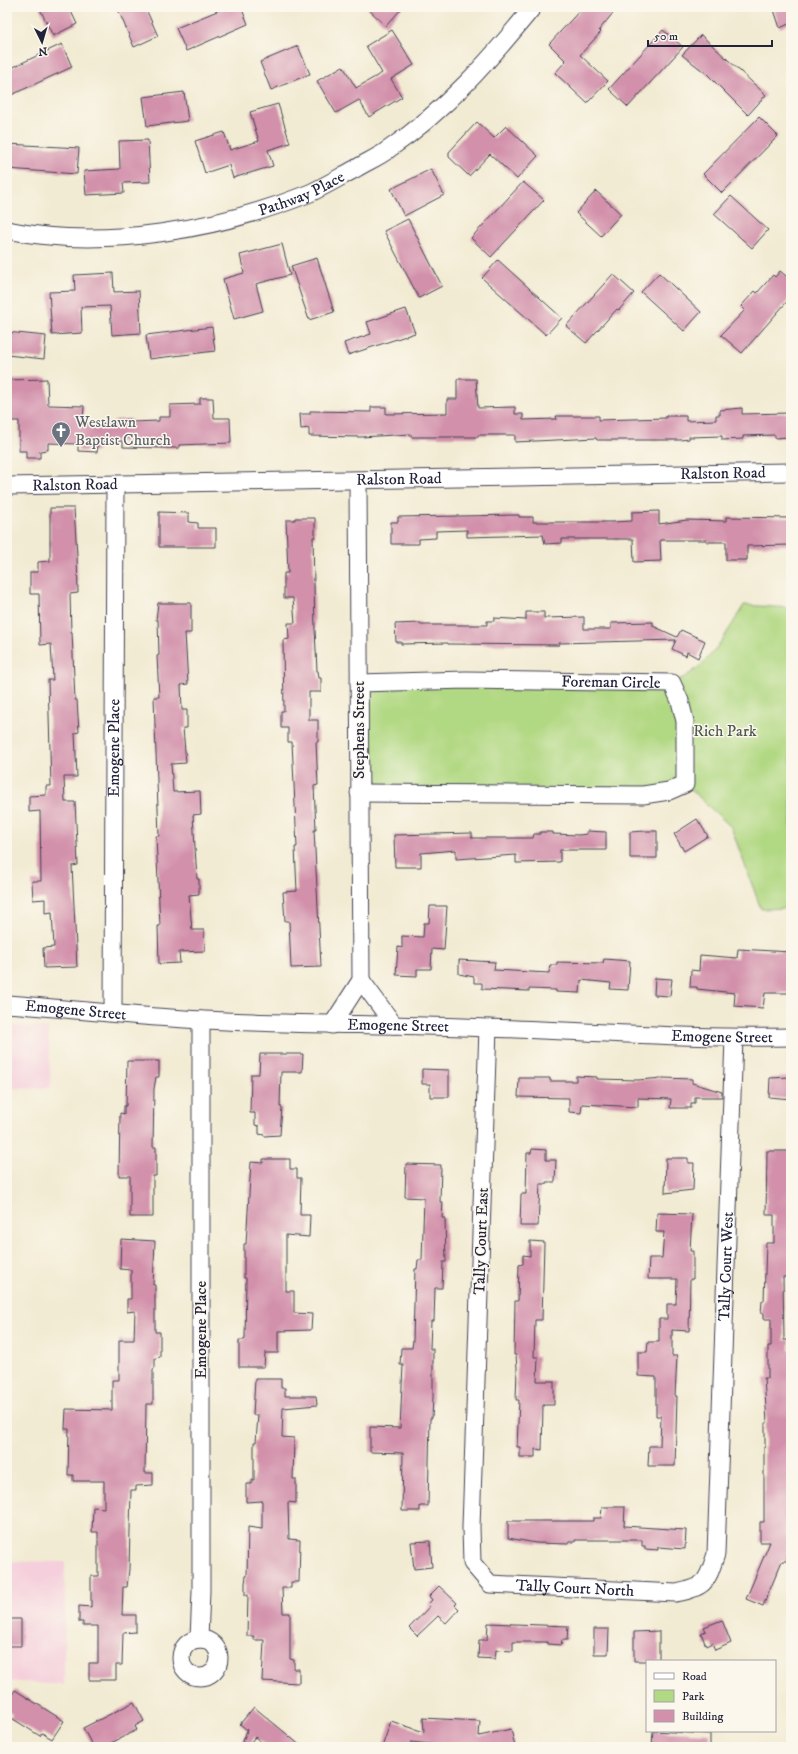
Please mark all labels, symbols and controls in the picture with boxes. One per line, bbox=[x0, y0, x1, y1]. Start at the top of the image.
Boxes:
north arrow bbox=[22, 22, 62, 62]
scale bar bbox=[648, 22, 772, 48]
text: 50 m bbox=[654, 29, 678, 44]
text: N bbox=[38, 44, 48, 58]
street label: Pathway Place bbox=[256, 166, 348, 221]
place label: Westlawn Baptist Church bbox=[74, 412, 172, 450]
church icon: Westlawn Baptist Church bbox=[50, 420, 72, 448]
street label: Ralston Road bbox=[680, 462, 766, 484]
street label: Ralston Road bbox=[356, 468, 442, 490]
street label: Ralston Road bbox=[32, 474, 118, 496]
street label: Foreman Circle bbox=[561, 671, 661, 693]
street label: Stephens Street bbox=[349, 681, 369, 779]
street label: Emogene Place bbox=[104, 698, 124, 797]
park label: Rich Park bbox=[693, 721, 757, 741]
street label: Emogene Street bbox=[24, 995, 127, 1025]
street label: Emogene Street bbox=[347, 1014, 449, 1037]
street label: Emogene Street bbox=[671, 1026, 773, 1047]
street label: Tally Court East bbox=[469, 1187, 493, 1295]
street label: Tally Court West bbox=[714, 1211, 738, 1321]
street label: Emogene Place bbox=[191, 1281, 211, 1379]
street label: Tally Court North bbox=[515, 1575, 635, 1601]
legend bbox=[646, 1660, 776, 1732]
text: Road bbox=[682, 1669, 707, 1684]
text: Park bbox=[682, 1689, 704, 1704]
text: Building bbox=[682, 1709, 723, 1724]

